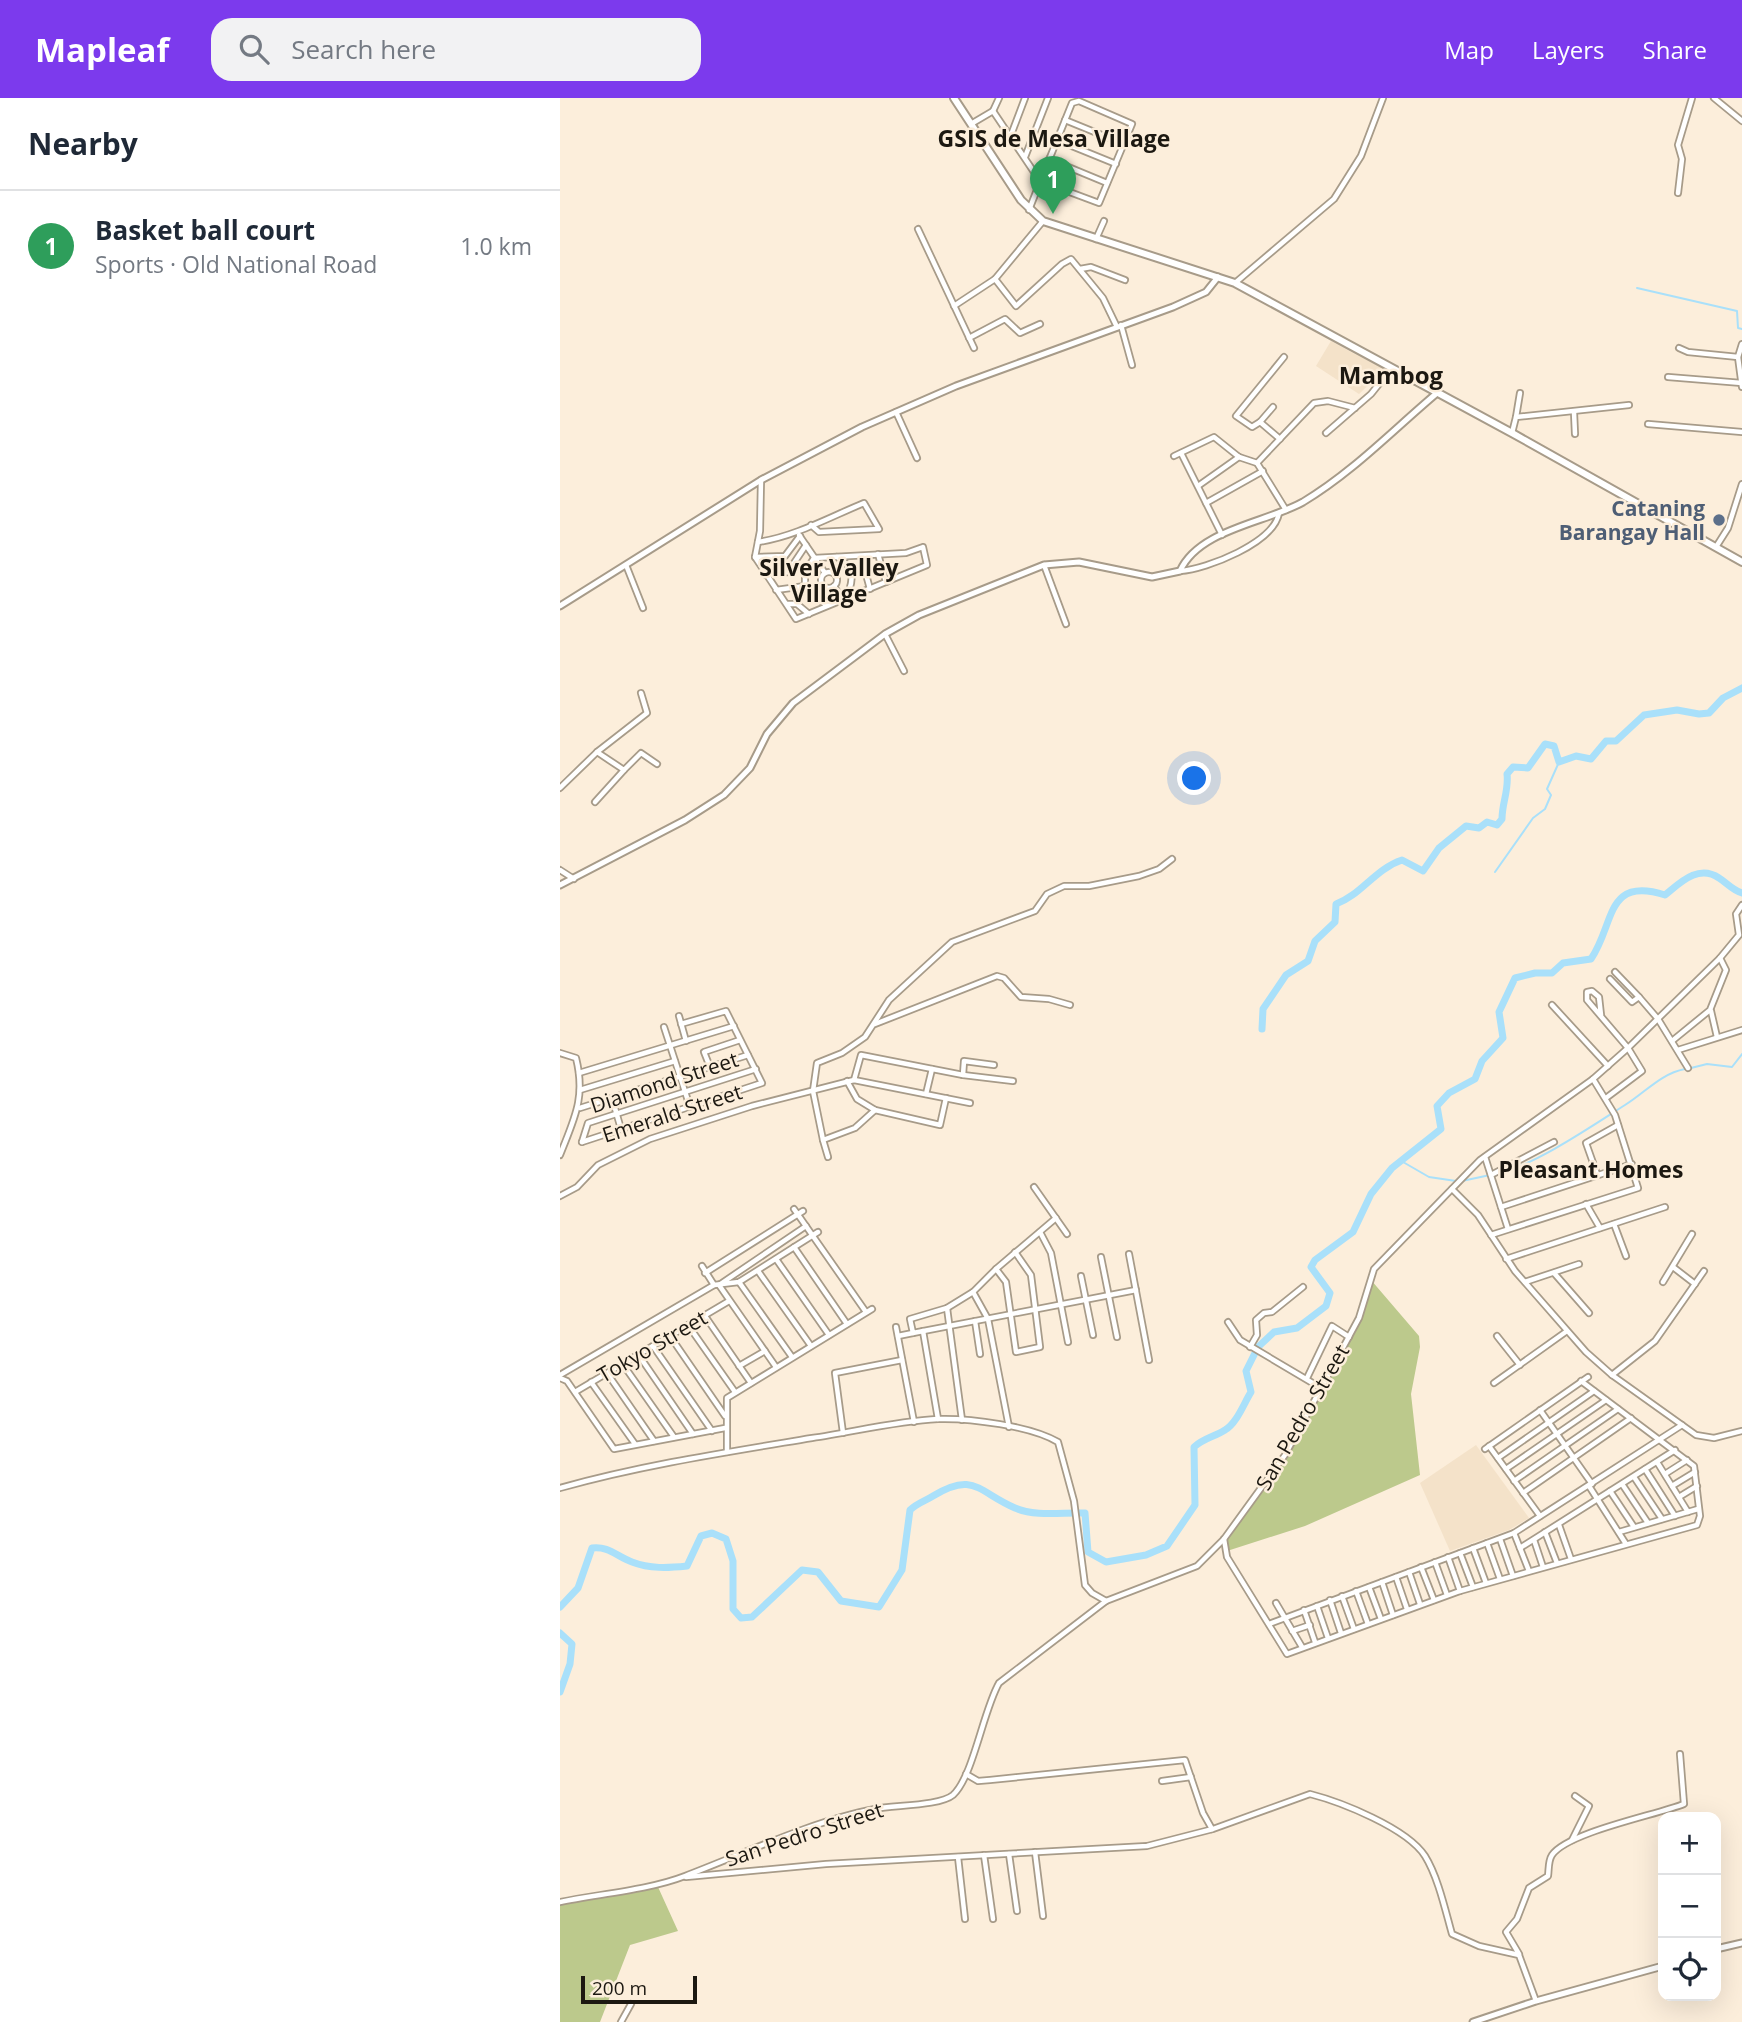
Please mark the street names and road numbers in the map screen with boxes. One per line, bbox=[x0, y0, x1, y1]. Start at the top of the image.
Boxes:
street label: Diamond Street bbox=[586, 1045, 742, 1119]
street label: Emerald Street bbox=[599, 1077, 745, 1149]
street label: Tokyo Street bbox=[592, 1303, 712, 1389]
street label: San Pedro Street bbox=[1249, 1339, 1355, 1495]
street label: San Pedro Street bbox=[722, 1795, 886, 1873]

